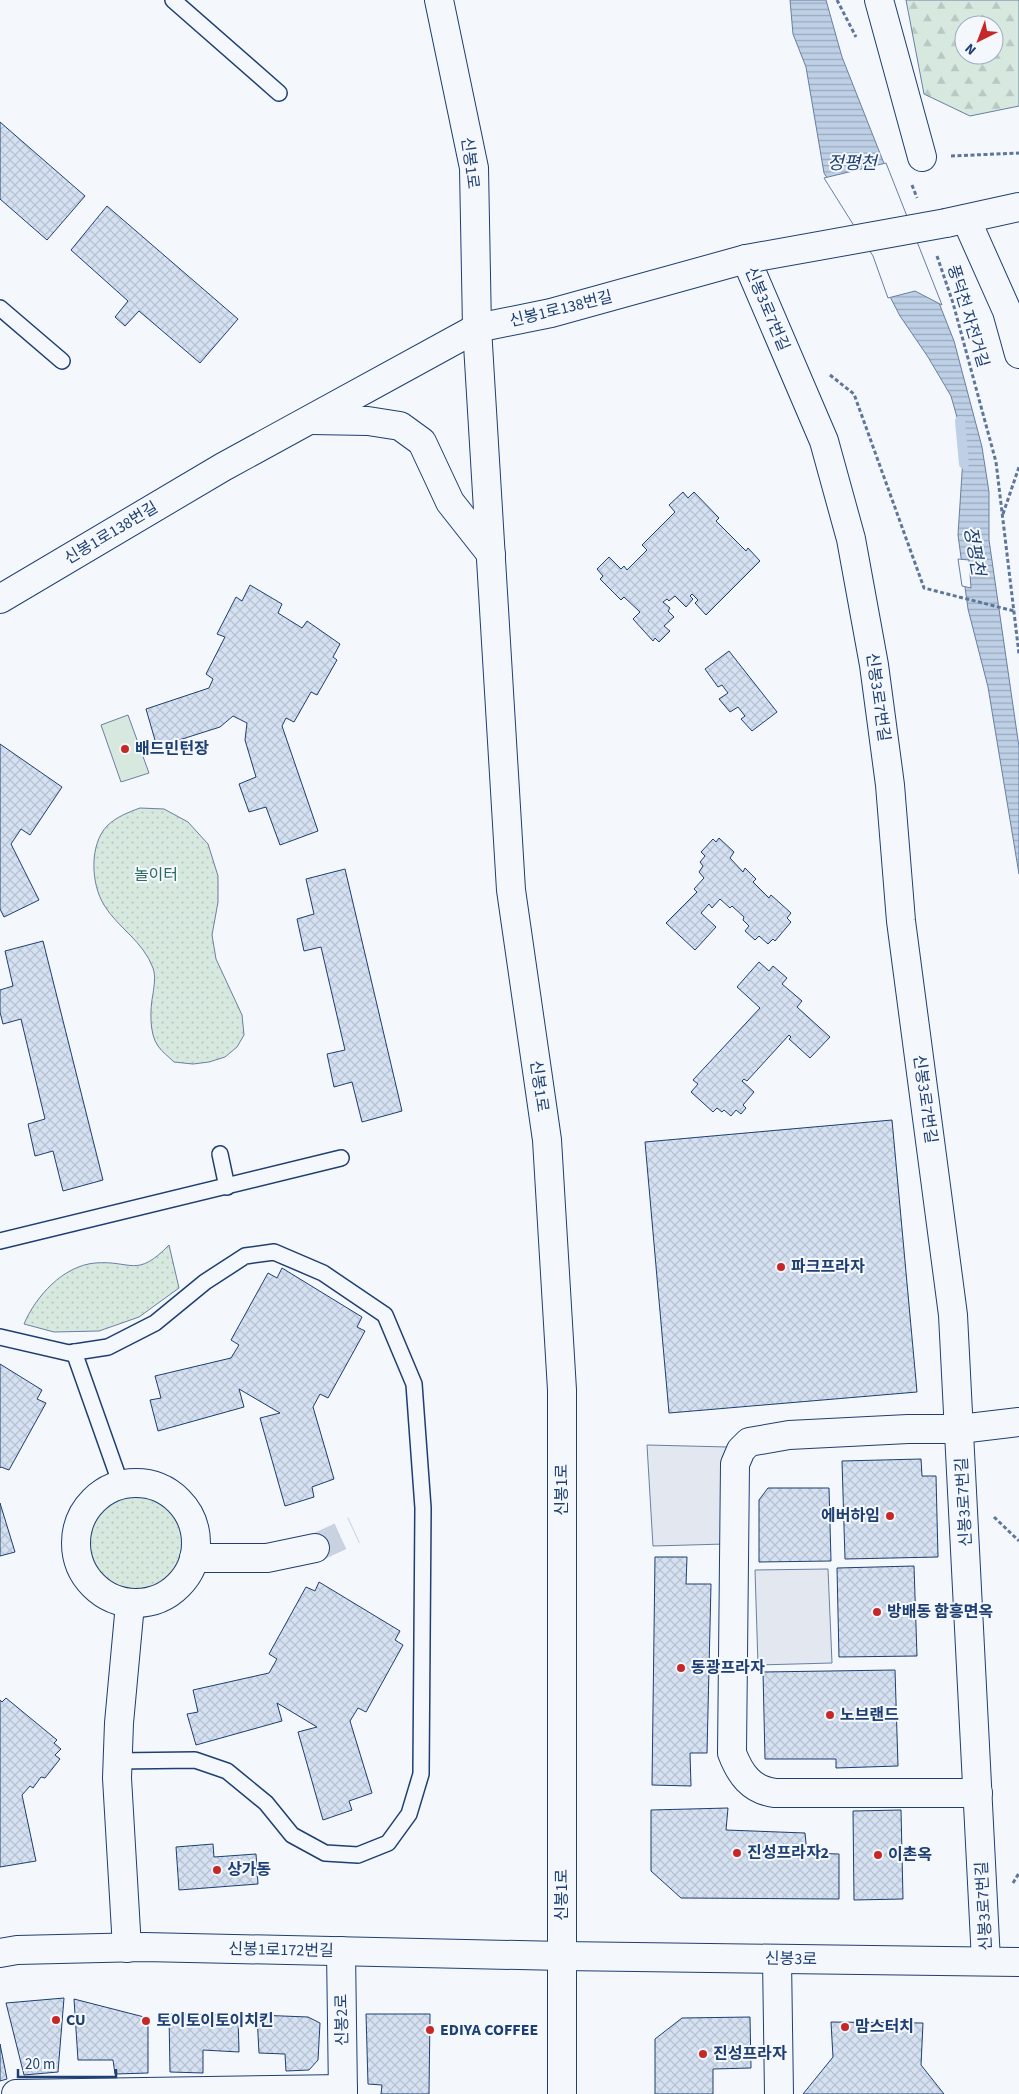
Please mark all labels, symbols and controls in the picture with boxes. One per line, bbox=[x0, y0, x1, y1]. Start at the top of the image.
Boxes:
north arrow bbox=[954, 15, 1004, 65]
text: N bbox=[961, 38, 981, 59]
street label: 신봉1로 bbox=[456, 136, 484, 190]
water label: 정평천 bbox=[827, 151, 879, 176]
street label: 풍덕천 자전거길 bbox=[942, 262, 994, 370]
street label: 신봉3로7번길 bbox=[739, 264, 795, 354]
street label: 신봉1로138번길 bbox=[507, 286, 615, 332]
street label: 신봉1로138번길 bbox=[60, 496, 162, 570]
water label: 정평천 bbox=[957, 524, 991, 580]
street label: 신봉3로7번길 bbox=[861, 651, 895, 743]
place label: 배드민턴장 bbox=[135, 738, 209, 760]
marker: 배드민턴장 bbox=[119, 743, 131, 755]
park label: 놀이터 bbox=[134, 864, 178, 886]
street label: 신봉3로7번길 bbox=[908, 1053, 942, 1145]
street label: 신봉1로 bbox=[524, 1059, 554, 1114]
place label: 파크프라자 bbox=[791, 1256, 865, 1278]
marker: 파크프라자 bbox=[775, 1261, 787, 1273]
street label: 신봉3로7번길 bbox=[951, 1457, 977, 1547]
street label: 신봉1로 bbox=[551, 1464, 573, 1516]
place label: 에버하임 bbox=[821, 1505, 880, 1527]
marker: 에버하임 bbox=[884, 1510, 896, 1522]
place label: 방배동 함흥면옥 bbox=[887, 1601, 993, 1623]
marker: 방배동 함흥면옥 bbox=[871, 1606, 883, 1618]
place label: 동광프라자 bbox=[691, 1657, 765, 1679]
marker: 동광프라자 bbox=[675, 1662, 687, 1674]
place label: 노브랜드 bbox=[840, 1704, 899, 1726]
marker: 노브랜드 bbox=[824, 1709, 836, 1721]
place label: 진성프라자2 bbox=[747, 1842, 829, 1864]
place label: 이촌옥 bbox=[888, 1844, 932, 1866]
marker: 진성프라자2 bbox=[731, 1847, 743, 1859]
marker: 이촌옥 bbox=[872, 1849, 884, 1861]
place label: 상가동 bbox=[227, 1859, 271, 1881]
street label: 신봉3로7번길 bbox=[971, 1861, 997, 1951]
marker: 상가동 bbox=[211, 1864, 223, 1876]
street label: 신봉1로 bbox=[551, 1869, 573, 1921]
street label: 신봉1로172번길 bbox=[228, 1938, 334, 1962]
street label: 신봉3로 bbox=[765, 1948, 818, 1970]
street label: 신봉2로 bbox=[331, 1993, 353, 2046]
place label: CU bbox=[66, 2009, 86, 2031]
place label: 토이토이토이치킨 bbox=[156, 2010, 274, 2032]
marker: CU bbox=[50, 2014, 62, 2026]
marker: 토이토이토이치킨 bbox=[140, 2015, 152, 2027]
place label: 맘스터치 bbox=[855, 2016, 914, 2038]
place label: EDIYA COFFEE bbox=[440, 2019, 538, 2041]
marker: 맘스터치 bbox=[839, 2021, 851, 2033]
marker: EDIYA COFFEE bbox=[424, 2024, 436, 2036]
place label: 진성프라자 bbox=[713, 2043, 787, 2065]
scale bar bbox=[18, 2046, 115, 2078]
marker: 진성프라자 bbox=[697, 2048, 709, 2060]
text: 20 m bbox=[25, 2054, 55, 2075]

